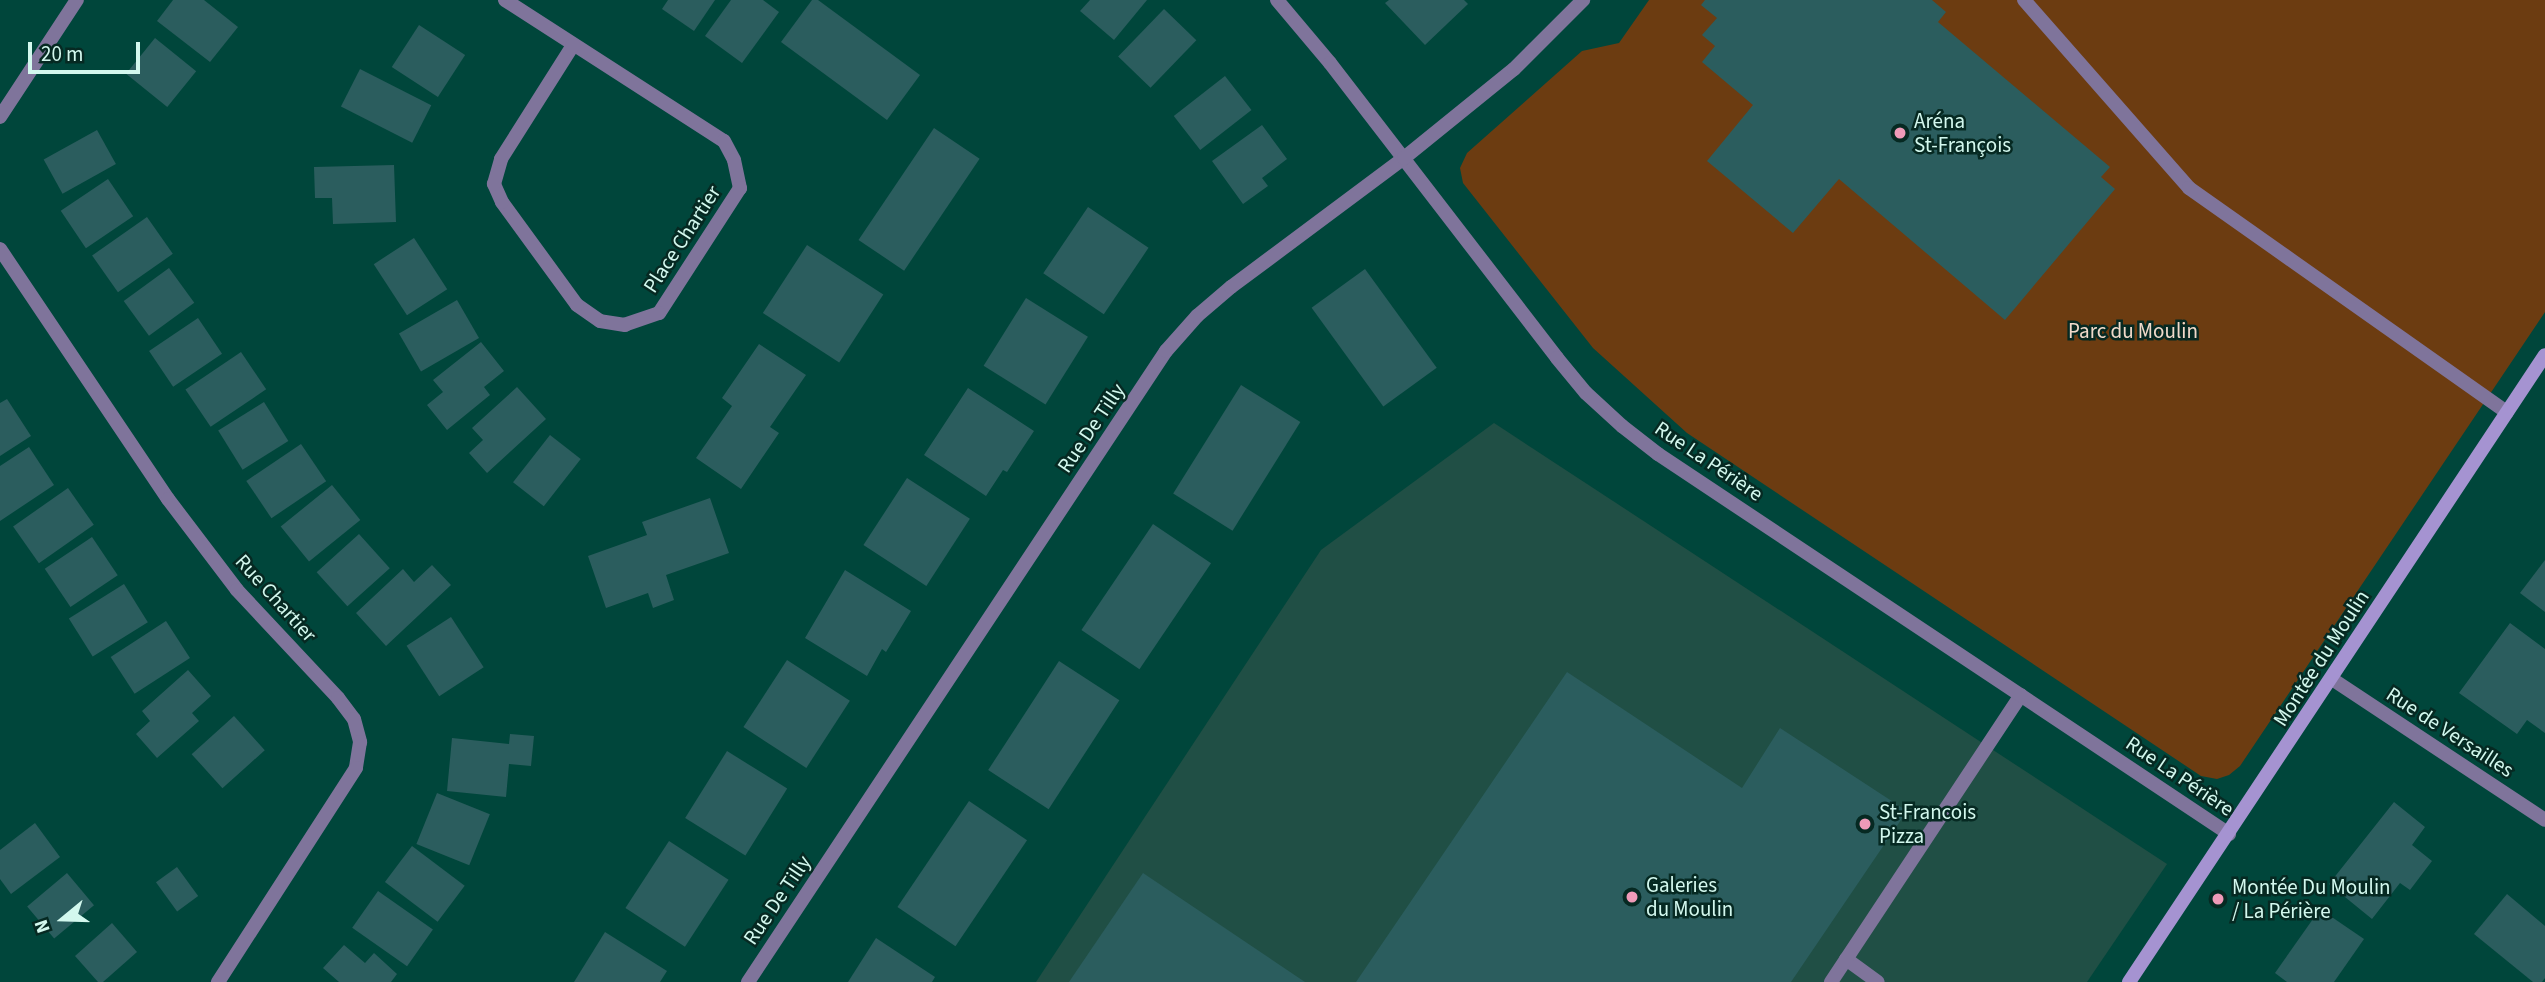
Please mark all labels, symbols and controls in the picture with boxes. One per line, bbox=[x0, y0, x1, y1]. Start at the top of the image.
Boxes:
scale bar bbox=[32, 28, 144, 72]
text: 20 m bbox=[41, 39, 83, 69]
place label: Aréna St-François bbox=[1914, 108, 2011, 158]
marker: Aréna St-François bbox=[1892, 125, 1908, 141]
street label: Place Chartier bbox=[638, 181, 726, 297]
park label: Parc du Moulin bbox=[2068, 318, 2198, 344]
street label: Rue De Tilly bbox=[1052, 378, 1130, 478]
street label: Rue La Périère bbox=[1650, 416, 1768, 506]
street label: Rue Chartier bbox=[230, 549, 322, 647]
street label: Montée du Moulin bbox=[2268, 585, 2374, 731]
street label: Rue de Versailles bbox=[2382, 681, 2518, 783]
street label: Rue La Périère bbox=[2121, 731, 2239, 821]
place label: St-Francois Pizza bbox=[1879, 799, 1976, 849]
marker: St-Francois Pizza bbox=[1857, 816, 1873, 832]
street label: Rue De Tilly bbox=[738, 850, 816, 950]
place label: Galeries du Moulin bbox=[1646, 872, 1733, 922]
place label: Montée Du Moulin / La Périère bbox=[2232, 874, 2391, 924]
north arrow bbox=[28, 884, 98, 954]
marker: Galeries du Moulin bbox=[1624, 889, 1640, 905]
marker: Montée Du Moulin / La Périère bbox=[2210, 891, 2226, 907]
text: N bbox=[28, 916, 57, 936]

